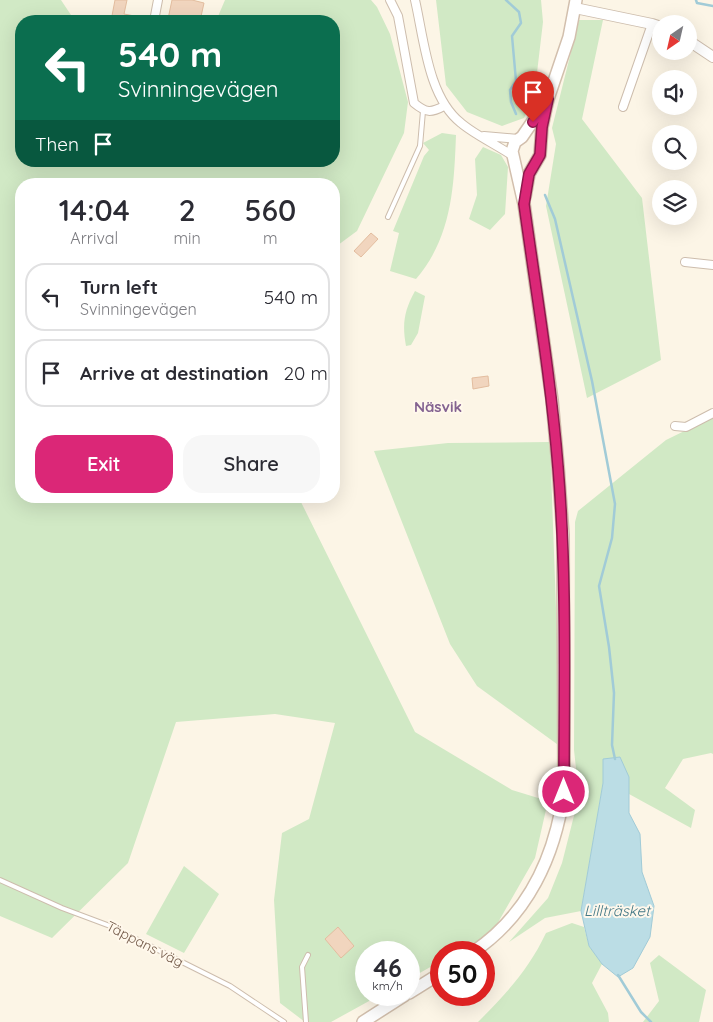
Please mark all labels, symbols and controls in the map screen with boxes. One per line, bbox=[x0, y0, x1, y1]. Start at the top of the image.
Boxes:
north arrow bbox=[652, 15, 698, 60]
map controls bbox=[652, 15, 697, 225]
text: 540 m bbox=[118, 32, 222, 76]
icon: left bbox=[35, 35, 100, 100]
button: sound bbox=[652, 70, 697, 115]
pin bbox=[512, 71, 554, 122]
text: Svinningevägen bbox=[118, 75, 279, 103]
icon: arrive bbox=[519, 78, 547, 106]
button: search bbox=[652, 125, 697, 170]
icon: arrive bbox=[89, 130, 117, 158]
text: Then bbox=[35, 132, 79, 156]
button: layers bbox=[652, 180, 697, 225]
text: 14:04 bbox=[59, 191, 130, 229]
text: 2 bbox=[179, 191, 196, 229]
text: 560 bbox=[245, 191, 296, 229]
text: Arrival bbox=[70, 228, 118, 248]
text: min bbox=[174, 228, 201, 248]
text: m bbox=[263, 228, 278, 248]
text: Turn left bbox=[80, 275, 158, 299]
icon: left bbox=[37, 283, 65, 311]
text: 540 m bbox=[264, 285, 318, 309]
text: Svinningevägen bbox=[80, 299, 197, 319]
icon: arrive bbox=[37, 359, 65, 387]
text: Arrive at destination bbox=[80, 361, 269, 385]
text: 20 m bbox=[284, 361, 328, 385]
district label: Näsvik bbox=[414, 397, 462, 416]
button: Exit bbox=[35, 435, 173, 493]
button: Share bbox=[183, 435, 320, 493]
position arrow bbox=[537, 765, 589, 817]
water label: Lillträsket bbox=[584, 901, 652, 920]
street label: Täppans väg bbox=[103, 917, 187, 971]
speed limit sign: 50 bbox=[430, 941, 495, 1006]
text: 46 bbox=[373, 952, 402, 983]
text: km/h bbox=[372, 978, 403, 993]

